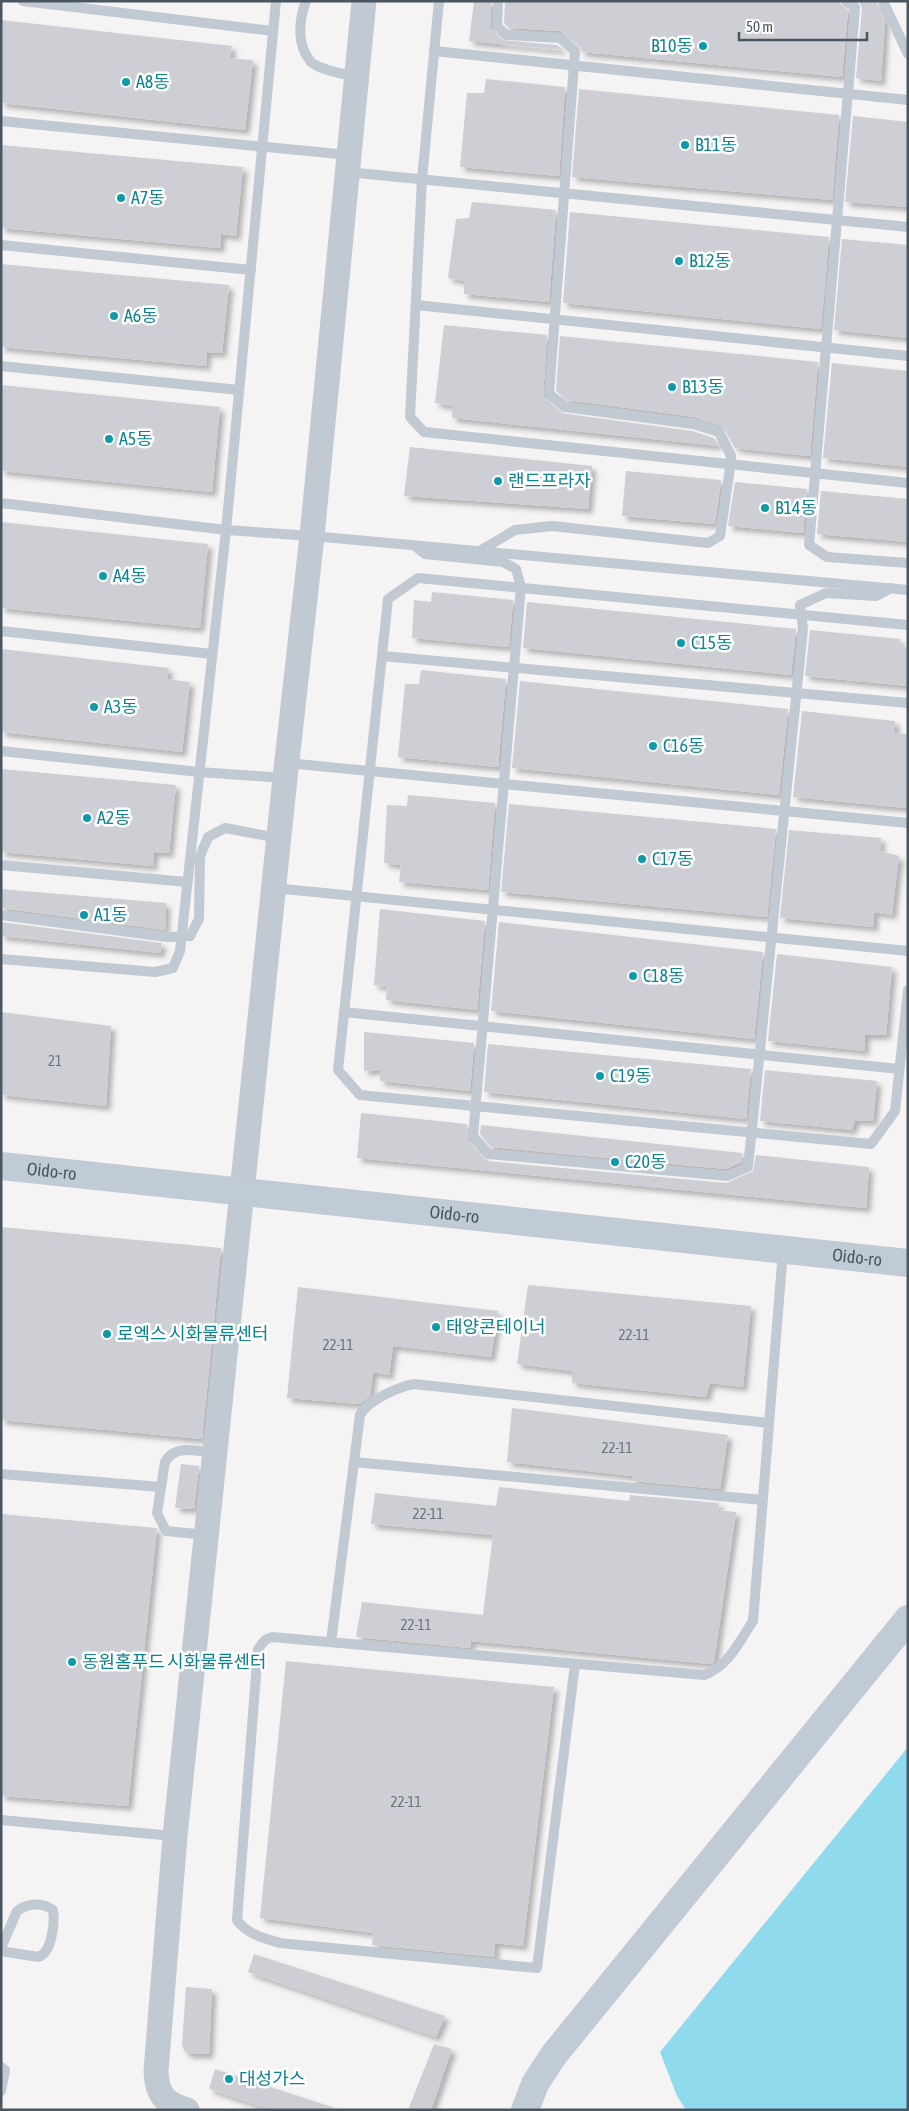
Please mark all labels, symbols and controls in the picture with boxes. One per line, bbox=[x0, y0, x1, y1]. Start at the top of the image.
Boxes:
scale bar bbox=[739, 10, 866, 42]
text: 50 m bbox=[746, 18, 773, 35]
place label: B10동 bbox=[651, 35, 693, 56]
marker: B10동 bbox=[697, 40, 709, 52]
place label: A8동 bbox=[136, 71, 170, 92]
marker: A8동 bbox=[120, 76, 132, 88]
place label: B11동 bbox=[695, 134, 737, 155]
marker: B11동 bbox=[679, 139, 691, 151]
place label: A7동 bbox=[131, 187, 165, 208]
marker: A7동 bbox=[115, 192, 127, 204]
place label: B12동 bbox=[689, 250, 731, 271]
marker: B12동 bbox=[673, 255, 685, 267]
place label: A6동 bbox=[124, 305, 158, 326]
marker: A6동 bbox=[108, 310, 120, 322]
place label: B13동 bbox=[682, 376, 724, 397]
marker: B13동 bbox=[666, 381, 678, 393]
place label: A5동 bbox=[119, 428, 153, 449]
marker: A5동 bbox=[103, 433, 115, 445]
place label: 랜드프라자 bbox=[508, 470, 591, 491]
marker: 랜드프라자 bbox=[492, 475, 504, 487]
place label: B14동 bbox=[775, 497, 817, 518]
marker: B14동 bbox=[759, 502, 771, 514]
place label: A4동 bbox=[113, 565, 147, 586]
marker: A4동 bbox=[97, 570, 109, 582]
place label: C15동 bbox=[691, 632, 733, 653]
marker: C15동 bbox=[675, 637, 687, 649]
place label: A3동 bbox=[104, 696, 138, 717]
marker: A3동 bbox=[88, 701, 100, 713]
place label: C16동 bbox=[663, 735, 705, 756]
marker: C16동 bbox=[647, 740, 659, 752]
place label: A2동 bbox=[97, 807, 131, 828]
marker: A2동 bbox=[81, 812, 93, 824]
place label: C17동 bbox=[652, 848, 694, 869]
marker: C17동 bbox=[636, 853, 648, 865]
place label: A1동 bbox=[94, 904, 128, 925]
marker: A1동 bbox=[78, 909, 90, 921]
place label: C18동 bbox=[643, 965, 685, 986]
marker: C18동 bbox=[627, 970, 639, 982]
house number: 21 bbox=[48, 1052, 62, 1069]
place label: C19동 bbox=[610, 1065, 652, 1086]
marker: C19동 bbox=[594, 1070, 606, 1082]
place label: C20동 bbox=[625, 1151, 667, 1172]
marker: C20동 bbox=[609, 1156, 621, 1168]
street label: Oido-ro bbox=[26, 1158, 78, 1184]
street label: Oido-ro bbox=[429, 1201, 480, 1227]
street label: Oido-ro bbox=[831, 1244, 883, 1270]
place label: 태양콘테이너 bbox=[446, 1316, 545, 1337]
marker: 태양콘테이너 bbox=[430, 1321, 442, 1333]
place label: 로엑스 시화물류센터 bbox=[117, 1323, 269, 1344]
house number: 22-11 bbox=[618, 1326, 650, 1343]
marker: 로엑스 시화물류센터 bbox=[101, 1328, 113, 1340]
house number: 22-11 bbox=[322, 1336, 354, 1353]
house number: 22-11 bbox=[601, 1439, 633, 1456]
house number: 22-11 bbox=[412, 1505, 444, 1522]
house number: 22-11 bbox=[400, 1616, 432, 1633]
place label: 동원홈푸드 시화물류센터 bbox=[82, 1651, 267, 1672]
marker: 동원홈푸드 시화물류센터 bbox=[66, 1656, 78, 1668]
house number: 22-11 bbox=[390, 1793, 422, 1810]
place label: 대성가스 bbox=[239, 2068, 305, 2089]
marker: 대성가스 bbox=[223, 2073, 235, 2085]

